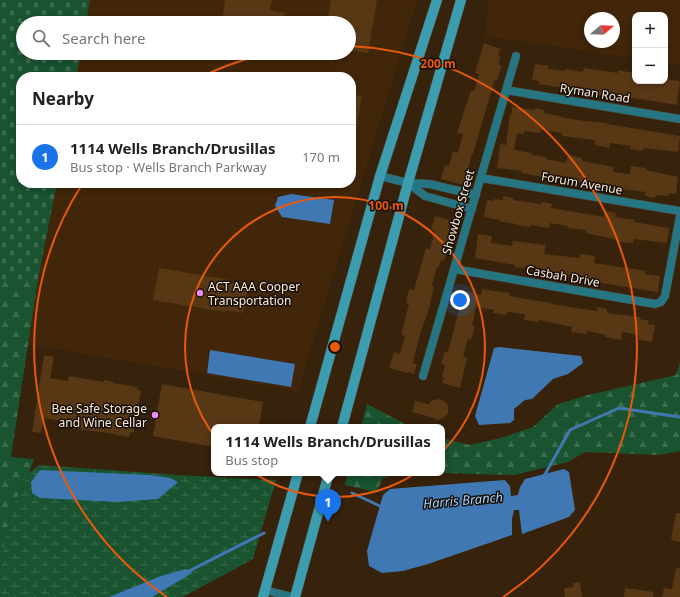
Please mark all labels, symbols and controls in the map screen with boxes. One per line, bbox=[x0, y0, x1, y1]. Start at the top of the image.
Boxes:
north arrow bbox=[584, 12, 620, 48]
map controls bbox=[632, 12, 668, 84]
button: + bbox=[632, 12, 668, 48]
search box bbox=[16, 16, 356, 60]
icon: search bbox=[30, 27, 52, 49]
text: Search here bbox=[62, 28, 145, 48]
button: − bbox=[632, 48, 668, 84]
text: 200 m bbox=[420, 55, 456, 72]
street label: Ryman Road bbox=[559, 79, 631, 107]
text: Nearby bbox=[32, 87, 94, 110]
text: 1114 Wells Branch/Drusillas bbox=[70, 138, 276, 158]
text: 1 bbox=[41, 148, 49, 166]
text: 170 m bbox=[302, 148, 340, 166]
text: Bus stop · Wells Branch Parkway bbox=[70, 158, 267, 176]
street label: Showbox Street bbox=[438, 167, 478, 257]
street label: Forum Avenue bbox=[540, 167, 624, 199]
text: 100 m bbox=[368, 197, 404, 214]
street label: Casbah Drive bbox=[525, 261, 601, 291]
place label: ACT AAA Cooper Transportation bbox=[208, 278, 300, 309]
marker: ACT AAA Cooper Transportation bbox=[195, 288, 205, 298]
your location bbox=[450, 290, 470, 310]
centre of rings bbox=[328, 340, 342, 354]
place label: Bee Safe Storage and Wine Cellar bbox=[51, 400, 147, 431]
marker: Bee Safe Storage and Wine Cellar bbox=[150, 410, 160, 420]
popup bbox=[211, 424, 445, 476]
text: 1114 Wells Branch/Drusillas bbox=[225, 431, 431, 451]
text: Bus stop bbox=[225, 451, 278, 469]
water label: Harris Branch bbox=[422, 488, 504, 512]
pin: 1 bbox=[315, 489, 341, 522]

